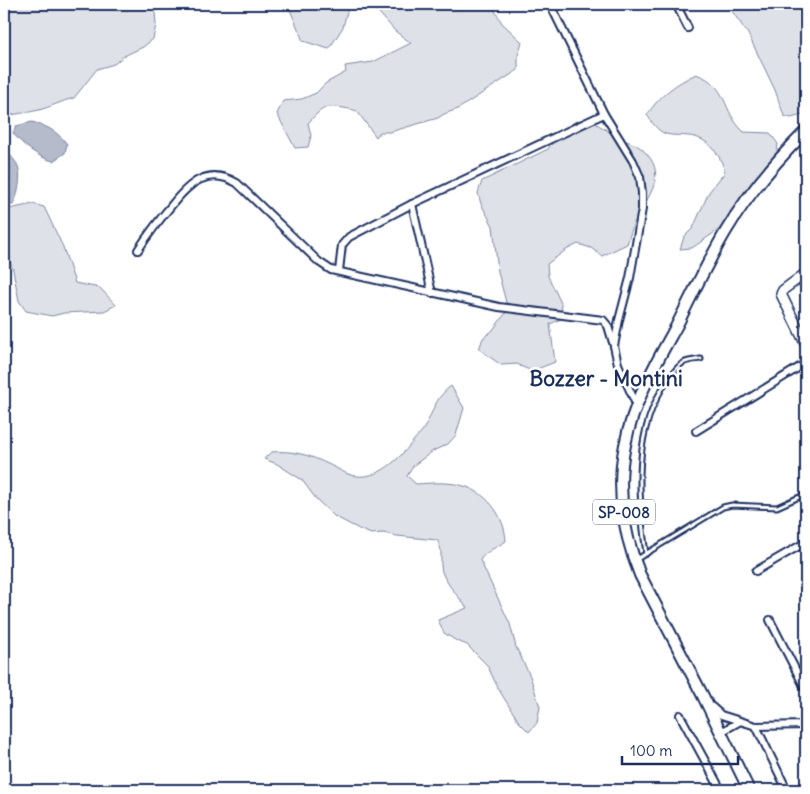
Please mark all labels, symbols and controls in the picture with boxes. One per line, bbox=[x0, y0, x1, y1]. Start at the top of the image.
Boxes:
district label: Bozzer - Montini bbox=[529, 365, 683, 392]
road number: SP-008 bbox=[593, 500, 655, 524]
scale bar bbox=[622, 734, 739, 766]
text: 100 m bbox=[630, 741, 672, 760]

